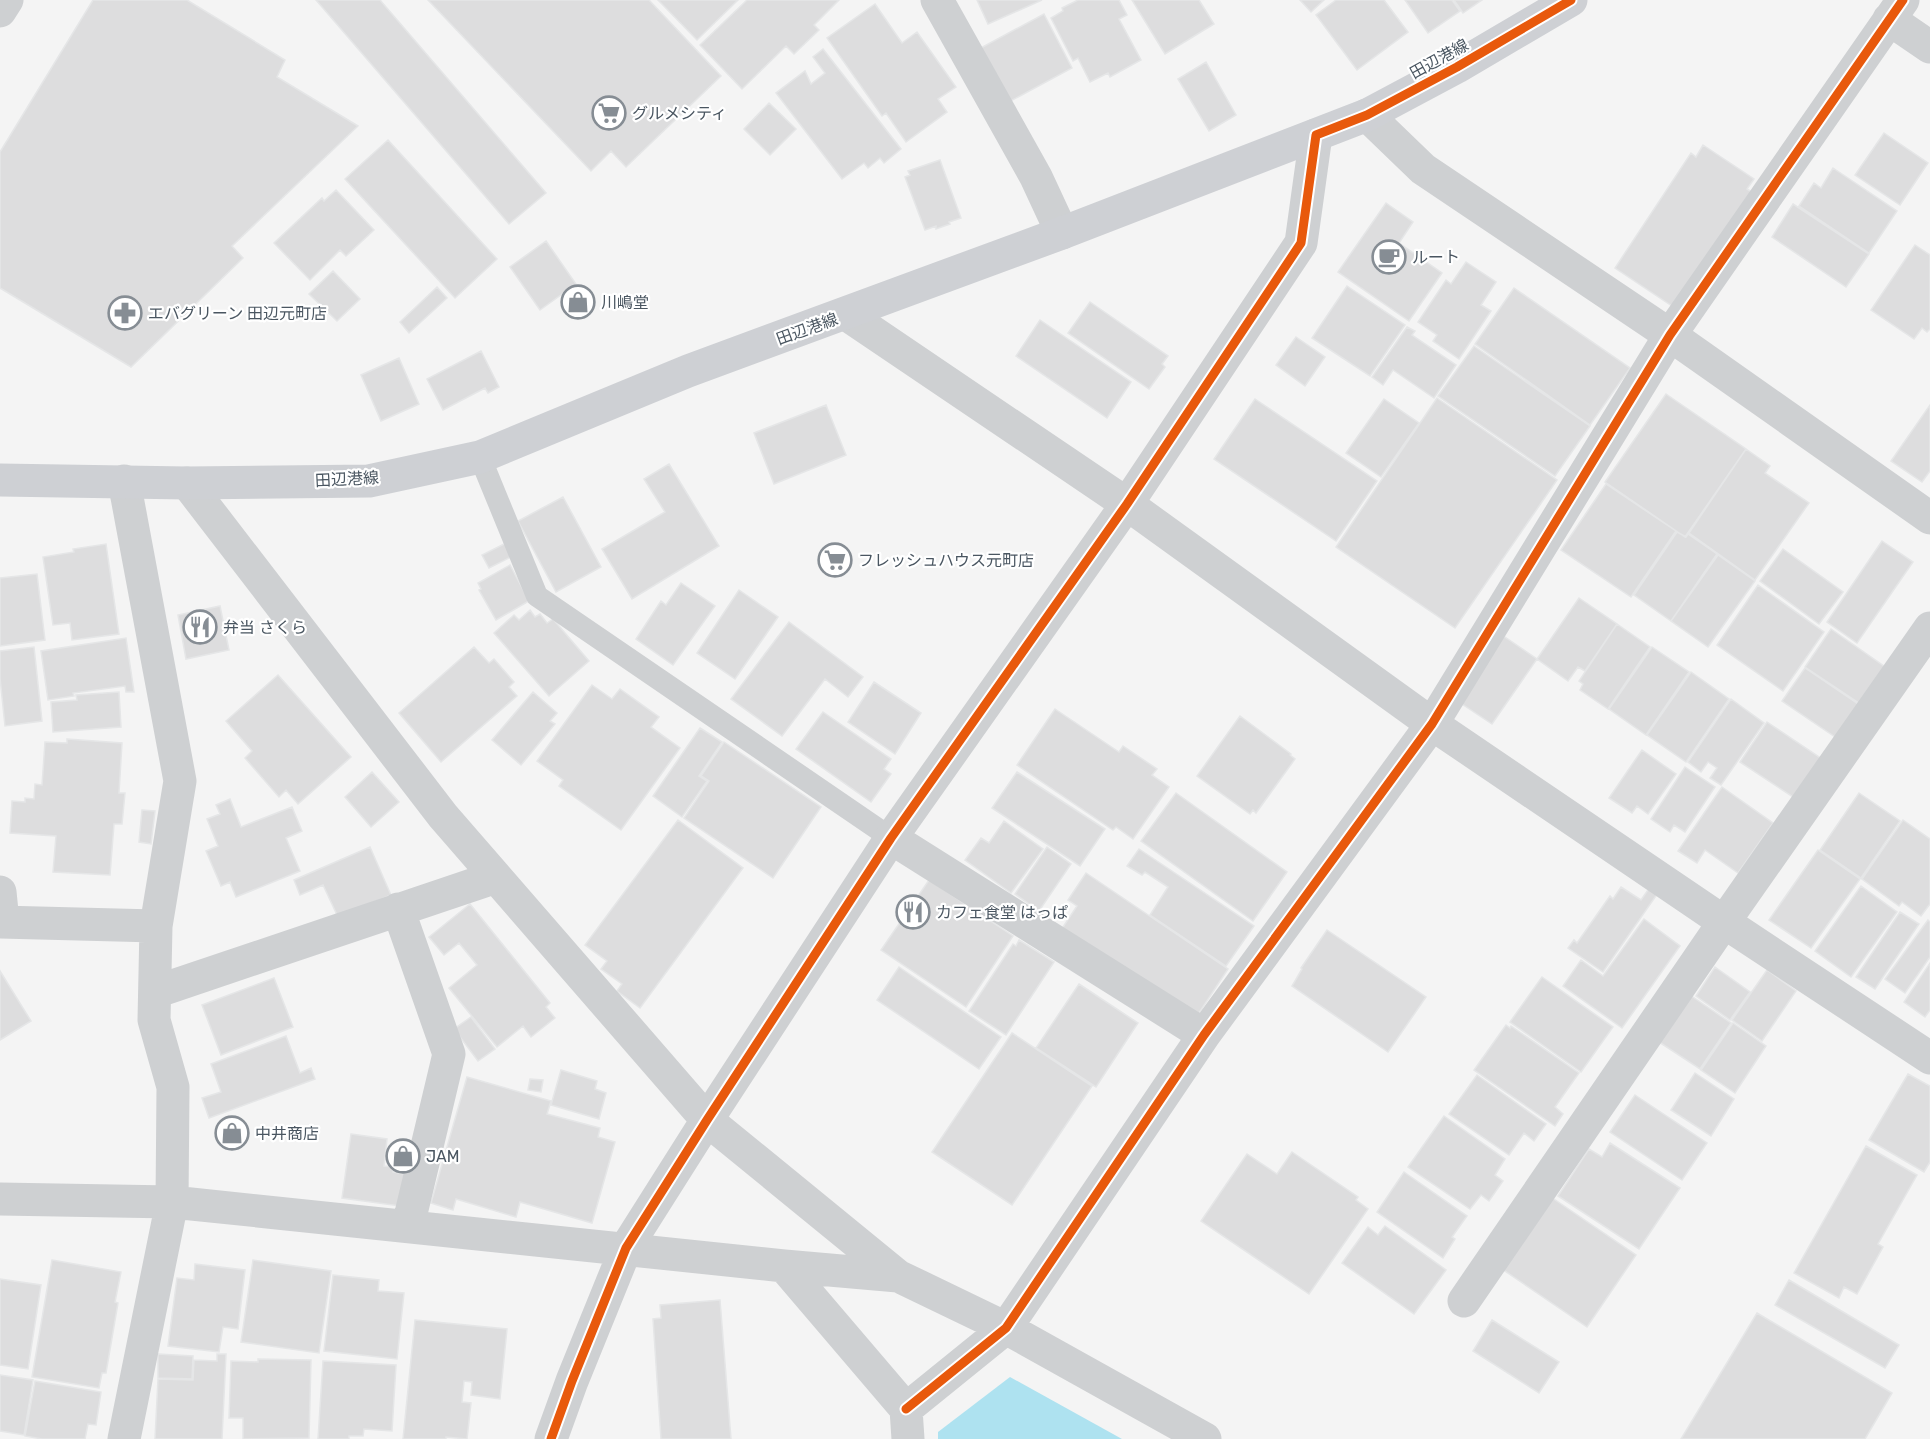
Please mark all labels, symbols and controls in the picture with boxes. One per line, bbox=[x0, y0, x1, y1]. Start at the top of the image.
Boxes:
street label: 田辺港線 bbox=[1406, 35, 1472, 83]
supermarket icon: グルメシティ bbox=[591, 95, 627, 131]
place label: グルメシティ bbox=[632, 104, 727, 123]
cafe icon: ルート bbox=[1371, 239, 1407, 275]
place label: ルート bbox=[1412, 248, 1460, 267]
shop icon: 川嶋堂 bbox=[560, 284, 596, 320]
place label: 川嶋堂 bbox=[601, 293, 649, 312]
pharmacy icon: エバグリーン 田辺元町店 bbox=[107, 295, 143, 331]
place label: エバグリーン 田辺元町店 bbox=[148, 304, 327, 323]
street label: 田辺港線 bbox=[774, 309, 840, 349]
street label: 田辺港線 bbox=[315, 468, 379, 490]
supermarket icon: フレッシュハウス元町店 bbox=[817, 542, 853, 578]
place label: フレッシュハウス元町店 bbox=[858, 551, 1034, 570]
restaurant icon: 弁当 さくら bbox=[182, 609, 218, 645]
place label: 弁当 さくら bbox=[223, 618, 307, 637]
restaurant icon: カフェ食堂 はっぱ bbox=[895, 894, 931, 930]
place label: カフェ食堂 はっぱ bbox=[936, 903, 1068, 922]
shop icon: 中井商店 bbox=[214, 1115, 250, 1151]
place label: 中井商店 bbox=[255, 1124, 319, 1143]
shop icon: JAM bbox=[385, 1138, 421, 1174]
place label: JAM bbox=[426, 1147, 459, 1166]

